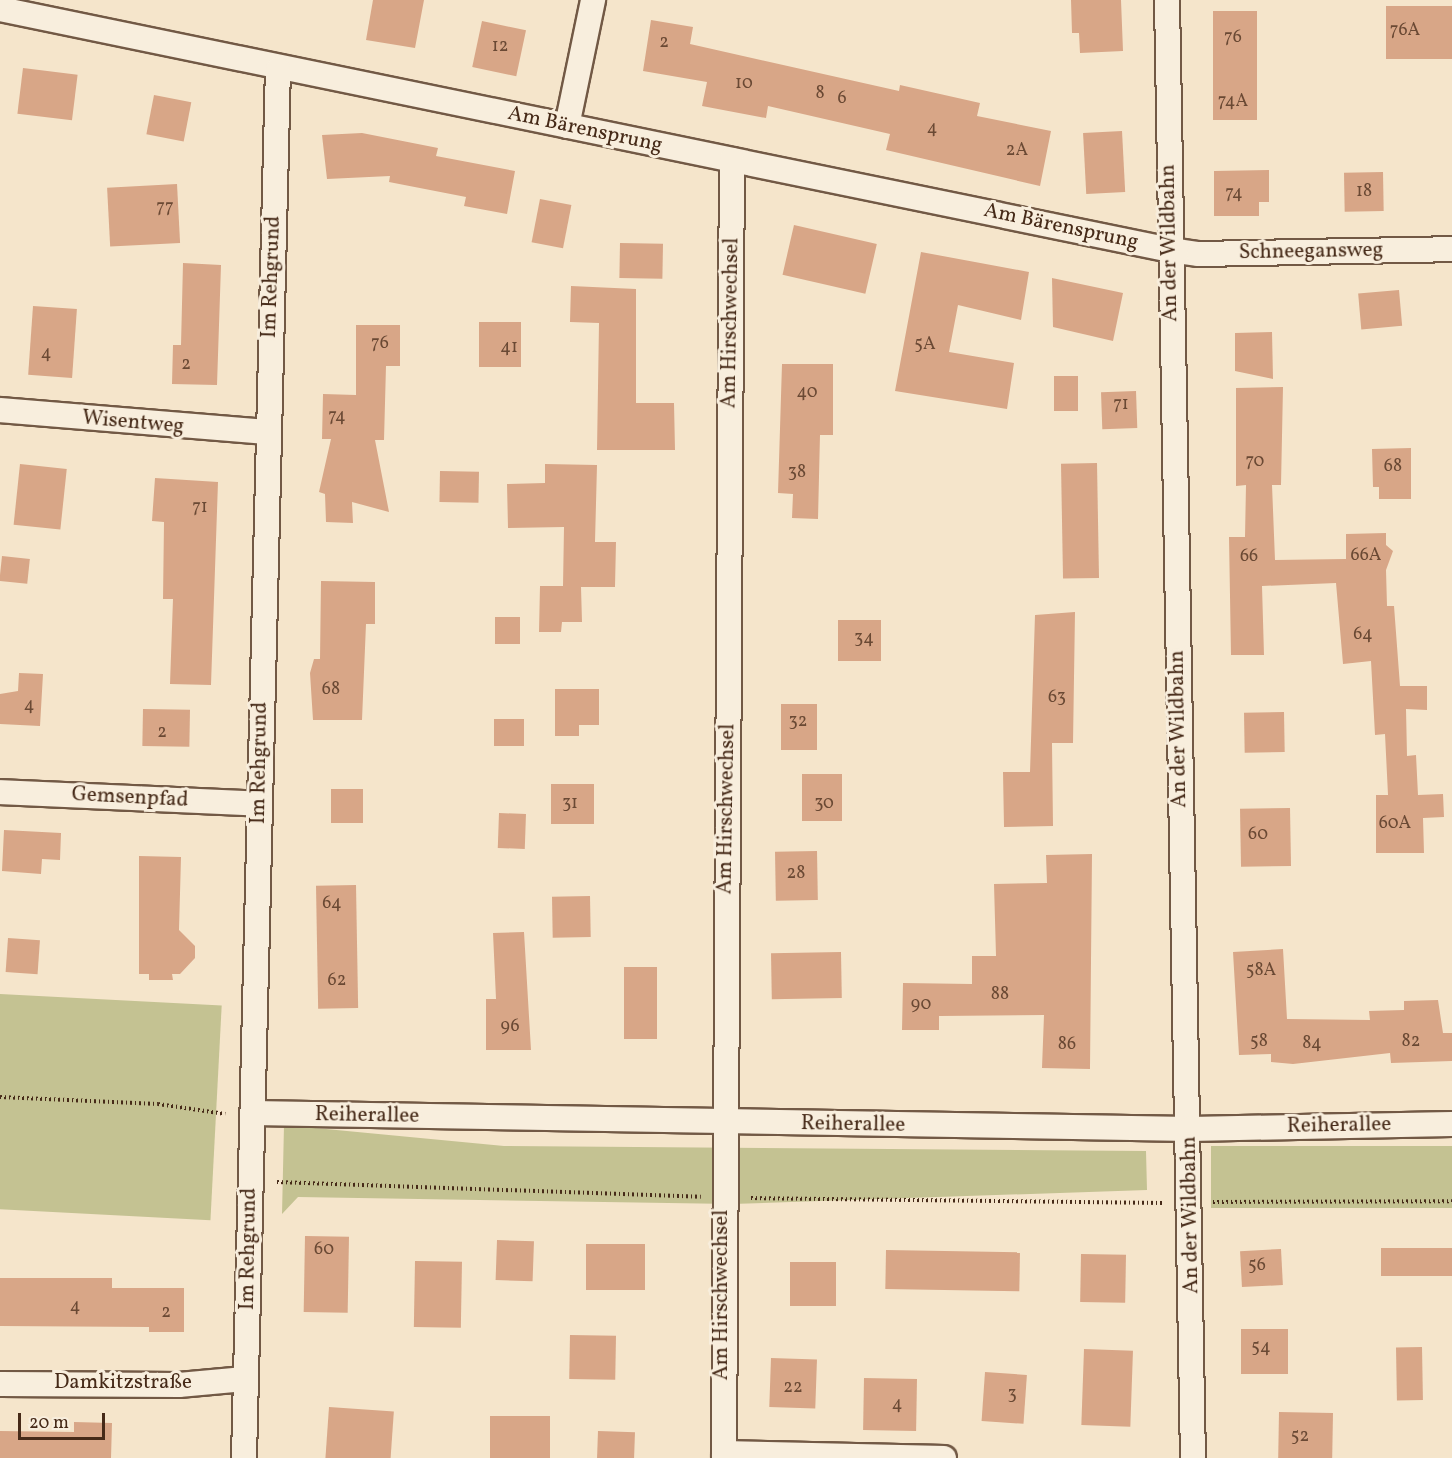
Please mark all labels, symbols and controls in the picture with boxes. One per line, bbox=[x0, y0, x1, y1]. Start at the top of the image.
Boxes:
house number: 76A bbox=[1390, 20, 1420, 42]
house number: 76 bbox=[1224, 27, 1242, 49]
house number: 2 bbox=[659, 32, 669, 54]
house number: 12 bbox=[492, 36, 508, 58]
house number: 10 bbox=[735, 73, 753, 95]
house number: 8 bbox=[815, 83, 825, 105]
house number: 6 bbox=[837, 88, 847, 110]
house number: 74A bbox=[1218, 91, 1248, 113]
street label: Am Bärensprung bbox=[505, 101, 665, 159]
house number: 4 bbox=[927, 118, 937, 140]
house number: 2A bbox=[1006, 140, 1028, 162]
street label: An der Wildbahn bbox=[1156, 164, 1184, 322]
house number: 18 bbox=[1356, 181, 1372, 203]
house number: 74 bbox=[1225, 183, 1243, 205]
house number: 77 bbox=[156, 197, 174, 219]
street label: Am Bärensprung bbox=[981, 198, 1141, 256]
street label: Im Rehgrund bbox=[257, 215, 287, 339]
street label: Am Hirschwechsel bbox=[717, 237, 745, 409]
street label: Schneegansweg bbox=[1239, 238, 1383, 266]
house number: 76 bbox=[371, 333, 389, 355]
house number: 5A bbox=[914, 334, 936, 356]
house number: 41 bbox=[500, 337, 518, 359]
house number: 4 bbox=[41, 343, 51, 365]
house number: 2 bbox=[181, 354, 191, 376]
house number: 40 bbox=[796, 382, 818, 404]
house number: 71 bbox=[1113, 394, 1129, 416]
street label: Wisentweg bbox=[81, 406, 185, 440]
house number: 74 bbox=[328, 406, 346, 428]
house number: 70 bbox=[1246, 451, 1264, 473]
house number: 68 bbox=[1384, 456, 1402, 478]
house number: 38 bbox=[788, 462, 806, 484]
house number: 71 bbox=[192, 497, 208, 519]
house number: 66A bbox=[1351, 545, 1381, 567]
house number: 66 bbox=[1240, 546, 1258, 568]
house number: 64 bbox=[1353, 624, 1373, 646]
house number: 34 bbox=[854, 628, 874, 650]
street label: An der Wildbahn bbox=[1165, 650, 1193, 808]
house number: 68 bbox=[322, 679, 340, 701]
house number: 63 bbox=[1048, 687, 1066, 709]
house number: 4 bbox=[24, 695, 34, 717]
street label: Im Rehgrund bbox=[246, 702, 274, 824]
house number: 32 bbox=[789, 711, 807, 733]
house number: 2 bbox=[157, 722, 167, 744]
street label: Am Hirschwechsel bbox=[713, 723, 741, 895]
street label: Gemsenpfad bbox=[71, 782, 189, 814]
house number: 31 bbox=[562, 793, 578, 815]
house number: 30 bbox=[814, 793, 834, 815]
house number: 60A bbox=[1379, 813, 1411, 835]
house number: 60 bbox=[1248, 824, 1268, 846]
house number: 28 bbox=[787, 863, 805, 885]
house number: 64 bbox=[322, 893, 342, 915]
house number: 58A bbox=[1246, 960, 1276, 982]
house number: 62 bbox=[328, 970, 346, 992]
house number: 88 bbox=[991, 984, 1009, 1006]
house number: 90 bbox=[911, 994, 931, 1016]
house number: 96 bbox=[500, 1016, 520, 1038]
house number: 58 bbox=[1250, 1031, 1268, 1053]
house number: 82 bbox=[1402, 1031, 1420, 1053]
house number: 84 bbox=[1302, 1033, 1322, 1055]
house number: 86 bbox=[1058, 1034, 1076, 1056]
street label: Reiherallee bbox=[315, 1102, 419, 1130]
street label: Reiherallee bbox=[801, 1111, 905, 1139]
street label: Reiherallee bbox=[1287, 1112, 1391, 1140]
street label: An der Wildbahn bbox=[1177, 1136, 1205, 1294]
street label: Im Rehgrund bbox=[235, 1188, 263, 1310]
street label: Am Hirschwechsel bbox=[709, 1210, 735, 1380]
house number: 60 bbox=[314, 1239, 334, 1261]
house number: 56 bbox=[1248, 1255, 1266, 1277]
house number: 4 bbox=[70, 1296, 80, 1318]
house number: 2 bbox=[161, 1302, 171, 1324]
house number: 54 bbox=[1251, 1337, 1271, 1359]
street label: Damkitzstraße bbox=[54, 1370, 192, 1396]
house number: 22 bbox=[783, 1377, 803, 1399]
house number: 3 bbox=[1007, 1384, 1017, 1406]
house number: 4 bbox=[892, 1394, 902, 1416]
scale bar bbox=[21, 1401, 108, 1439]
text: 20 m bbox=[29, 1411, 69, 1436]
house number: 52 bbox=[1291, 1426, 1309, 1448]

